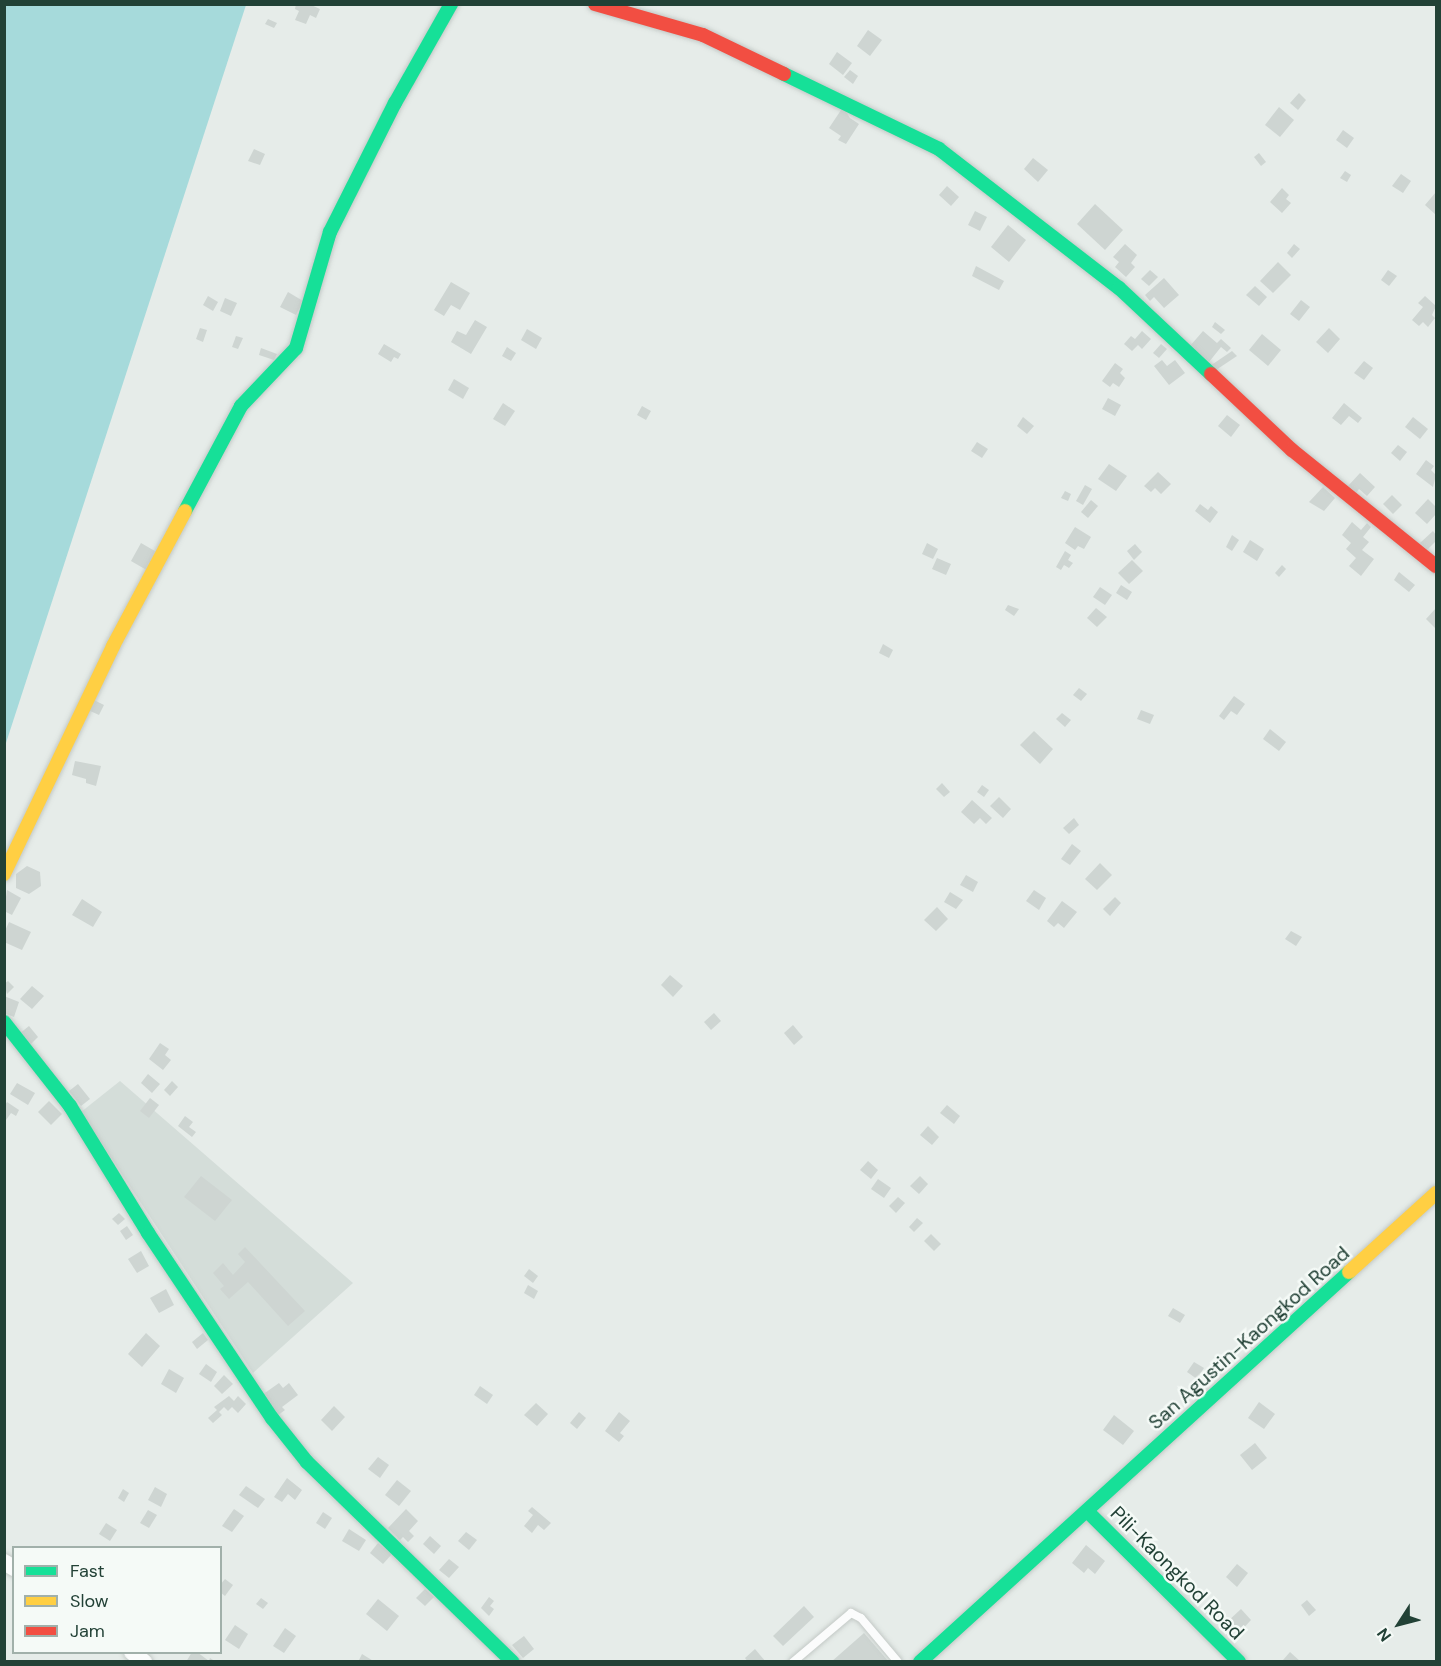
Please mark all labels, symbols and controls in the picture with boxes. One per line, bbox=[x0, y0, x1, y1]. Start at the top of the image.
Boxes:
street label: San Agustin-Kaongkod Road bbox=[1144, 1241, 1354, 1435]
street label: Pili-Kaongkod Road bbox=[1105, 1501, 1249, 1645]
legend bbox=[12, 1546, 222, 1654]
text: Fast bbox=[70, 1559, 105, 1583]
text: Slow bbox=[70, 1589, 109, 1613]
north arrow bbox=[1369, 1594, 1429, 1654]
text: Jam bbox=[70, 1619, 105, 1643]
text: N bbox=[1372, 1624, 1396, 1646]

